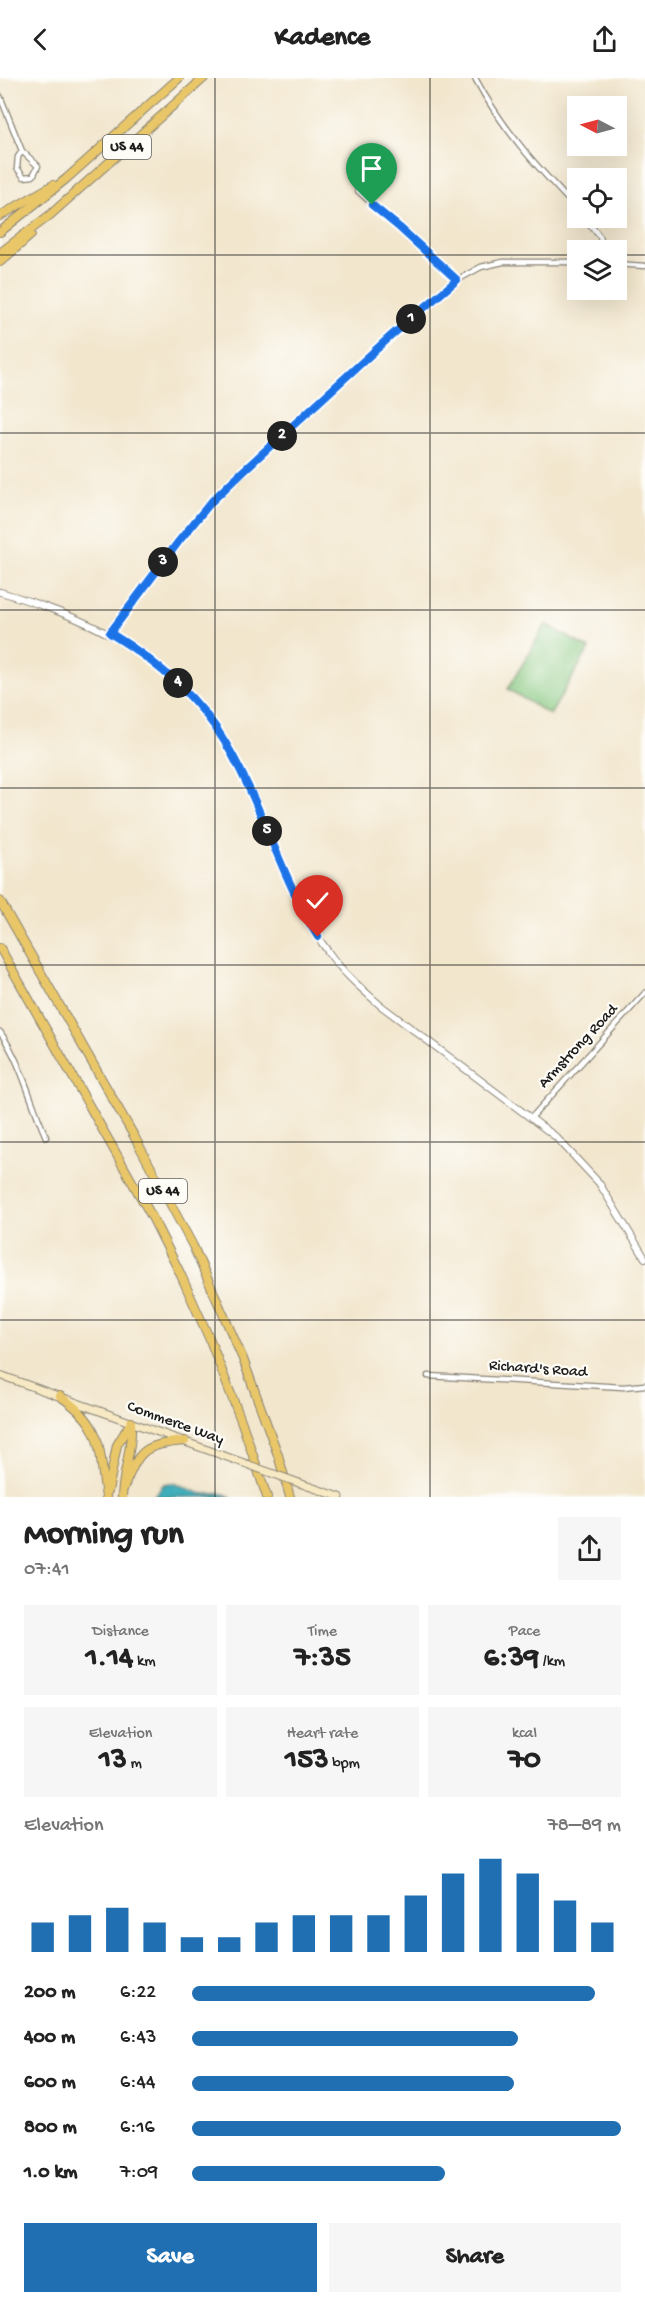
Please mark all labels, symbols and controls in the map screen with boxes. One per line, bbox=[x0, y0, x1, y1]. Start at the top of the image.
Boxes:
icon: back bbox=[24, 23, 57, 56]
text: Kadence bbox=[275, 23, 370, 55]
icon: share bbox=[588, 23, 621, 56]
north arrow bbox=[567, 96, 627, 156]
map controls bbox=[567, 96, 627, 300]
road number: US 44 bbox=[103, 135, 151, 159]
pin bbox=[346, 143, 397, 205]
icon: arrive bbox=[355, 152, 388, 185]
button: locate bbox=[567, 168, 627, 228]
button: layers bbox=[567, 240, 627, 300]
pin: 1 bbox=[396, 304, 426, 334]
text: 1 bbox=[408, 309, 414, 328]
pin: 2 bbox=[267, 421, 297, 451]
text: 2 bbox=[278, 426, 286, 445]
pin: 3 bbox=[148, 547, 178, 577]
text: 3 bbox=[159, 552, 167, 571]
pin: 4 bbox=[163, 668, 193, 698]
text: 4 bbox=[174, 673, 182, 692]
pin: 5 bbox=[252, 816, 282, 846]
text: 5 bbox=[263, 821, 271, 840]
pin bbox=[292, 875, 343, 937]
icon: check bbox=[301, 884, 334, 917]
street label: Armstrong Road bbox=[535, 1000, 624, 1093]
road number: US 44 bbox=[139, 1179, 187, 1203]
street label: Richard's Road bbox=[488, 1357, 589, 1383]
street label: Commerce Way bbox=[124, 1398, 226, 1450]
text: Morning run bbox=[24, 1517, 184, 1555]
button: share bbox=[558, 1517, 621, 1580]
text: 07:41 bbox=[24, 1559, 70, 1582]
text: Distance bbox=[92, 1623, 149, 1642]
text: Time bbox=[308, 1623, 337, 1642]
text: Pace bbox=[509, 1623, 540, 1642]
text: 1.14 bbox=[85, 1642, 133, 1677]
text: 7:35 bbox=[294, 1642, 351, 1677]
text: 6:39 bbox=[484, 1642, 539, 1677]
text: km bbox=[133, 1653, 156, 1672]
text: /km bbox=[539, 1653, 565, 1672]
text: Elevation bbox=[89, 1725, 152, 1744]
text: Heart rate bbox=[287, 1725, 358, 1744]
text: kcal bbox=[512, 1725, 537, 1744]
text: 13 bbox=[99, 1744, 127, 1779]
text: 153 bbox=[285, 1744, 329, 1779]
text: 70 bbox=[508, 1744, 541, 1779]
text: m bbox=[127, 1755, 142, 1774]
text: bpm bbox=[329, 1755, 360, 1774]
text: Elevation bbox=[24, 1815, 104, 1838]
text: 78–89 m bbox=[547, 1815, 621, 1838]
text: 200 m bbox=[24, 1982, 75, 2005]
text: 6:22 bbox=[120, 1982, 156, 2005]
text: 400 m bbox=[24, 2027, 75, 2050]
text: 6:43 bbox=[120, 2027, 156, 2050]
text: 600 m bbox=[24, 2072, 76, 2095]
text: 6:44 bbox=[120, 2072, 155, 2095]
text: 800 m bbox=[24, 2117, 77, 2140]
text: 6:16 bbox=[120, 2117, 155, 2140]
text: 1.0 km bbox=[24, 2162, 78, 2185]
text: 7:09 bbox=[120, 2162, 158, 2185]
button: Save bbox=[24, 2223, 317, 2292]
button: Share bbox=[329, 2223, 621, 2292]

